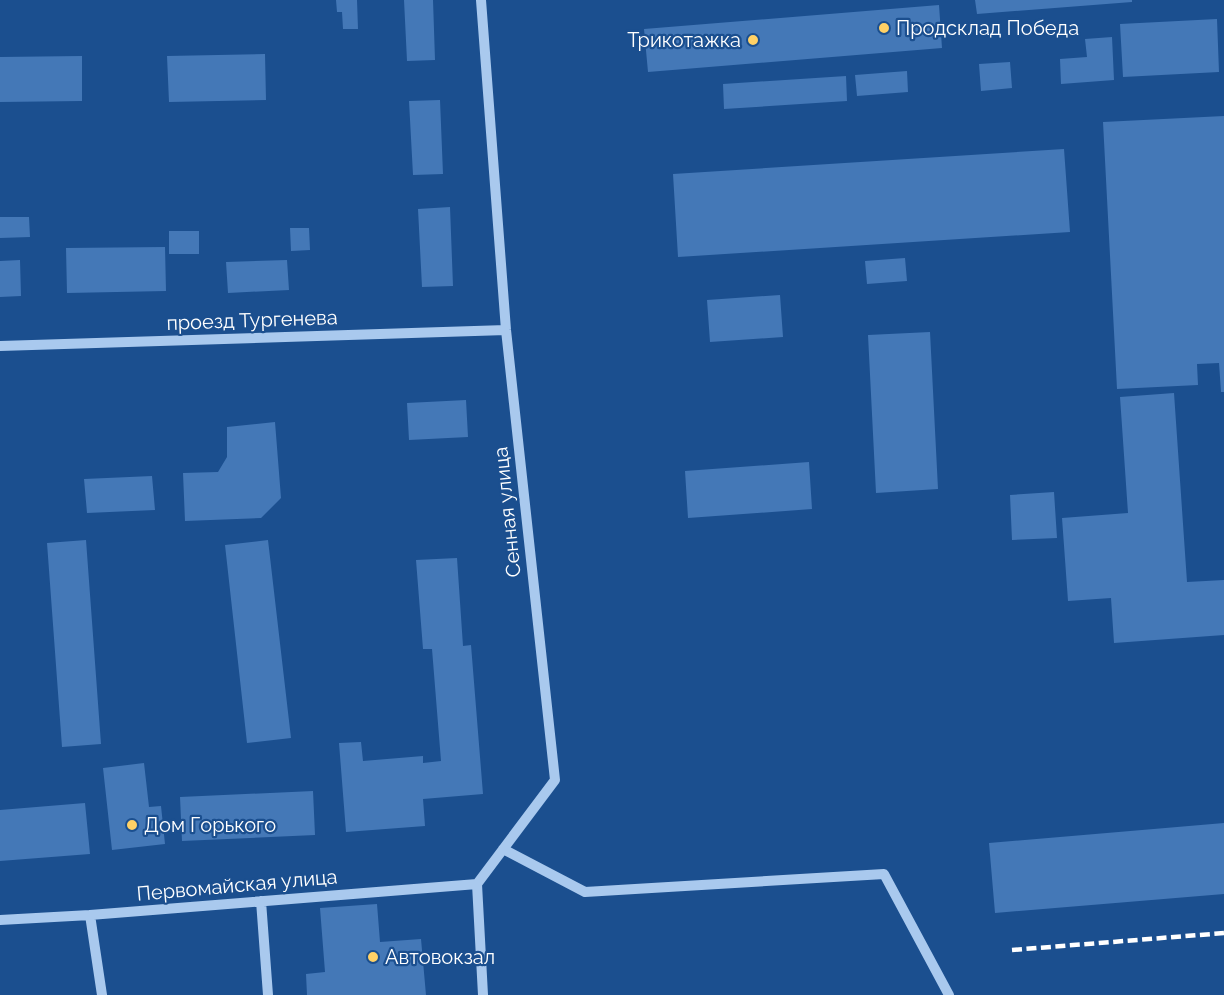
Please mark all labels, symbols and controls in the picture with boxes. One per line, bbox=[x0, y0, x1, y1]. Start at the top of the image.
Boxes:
place label: Продсклад Победа bbox=[896, 16, 1079, 40]
marker: Продсклад Победа bbox=[877, 21, 891, 35]
place label: Трикотажка bbox=[627, 28, 741, 52]
marker: Трикотажка bbox=[746, 33, 760, 47]
street label: проезд Тургенева bbox=[166, 305, 338, 335]
street label: Сенная улица bbox=[488, 446, 526, 578]
place label: Дом Горького bbox=[144, 813, 276, 837]
marker: Дом Горького bbox=[125, 818, 139, 832]
street label: Первомайская улица bbox=[136, 864, 338, 906]
place label: Автовокзал bbox=[385, 945, 495, 969]
marker: Автовокзал bbox=[366, 950, 380, 964]

